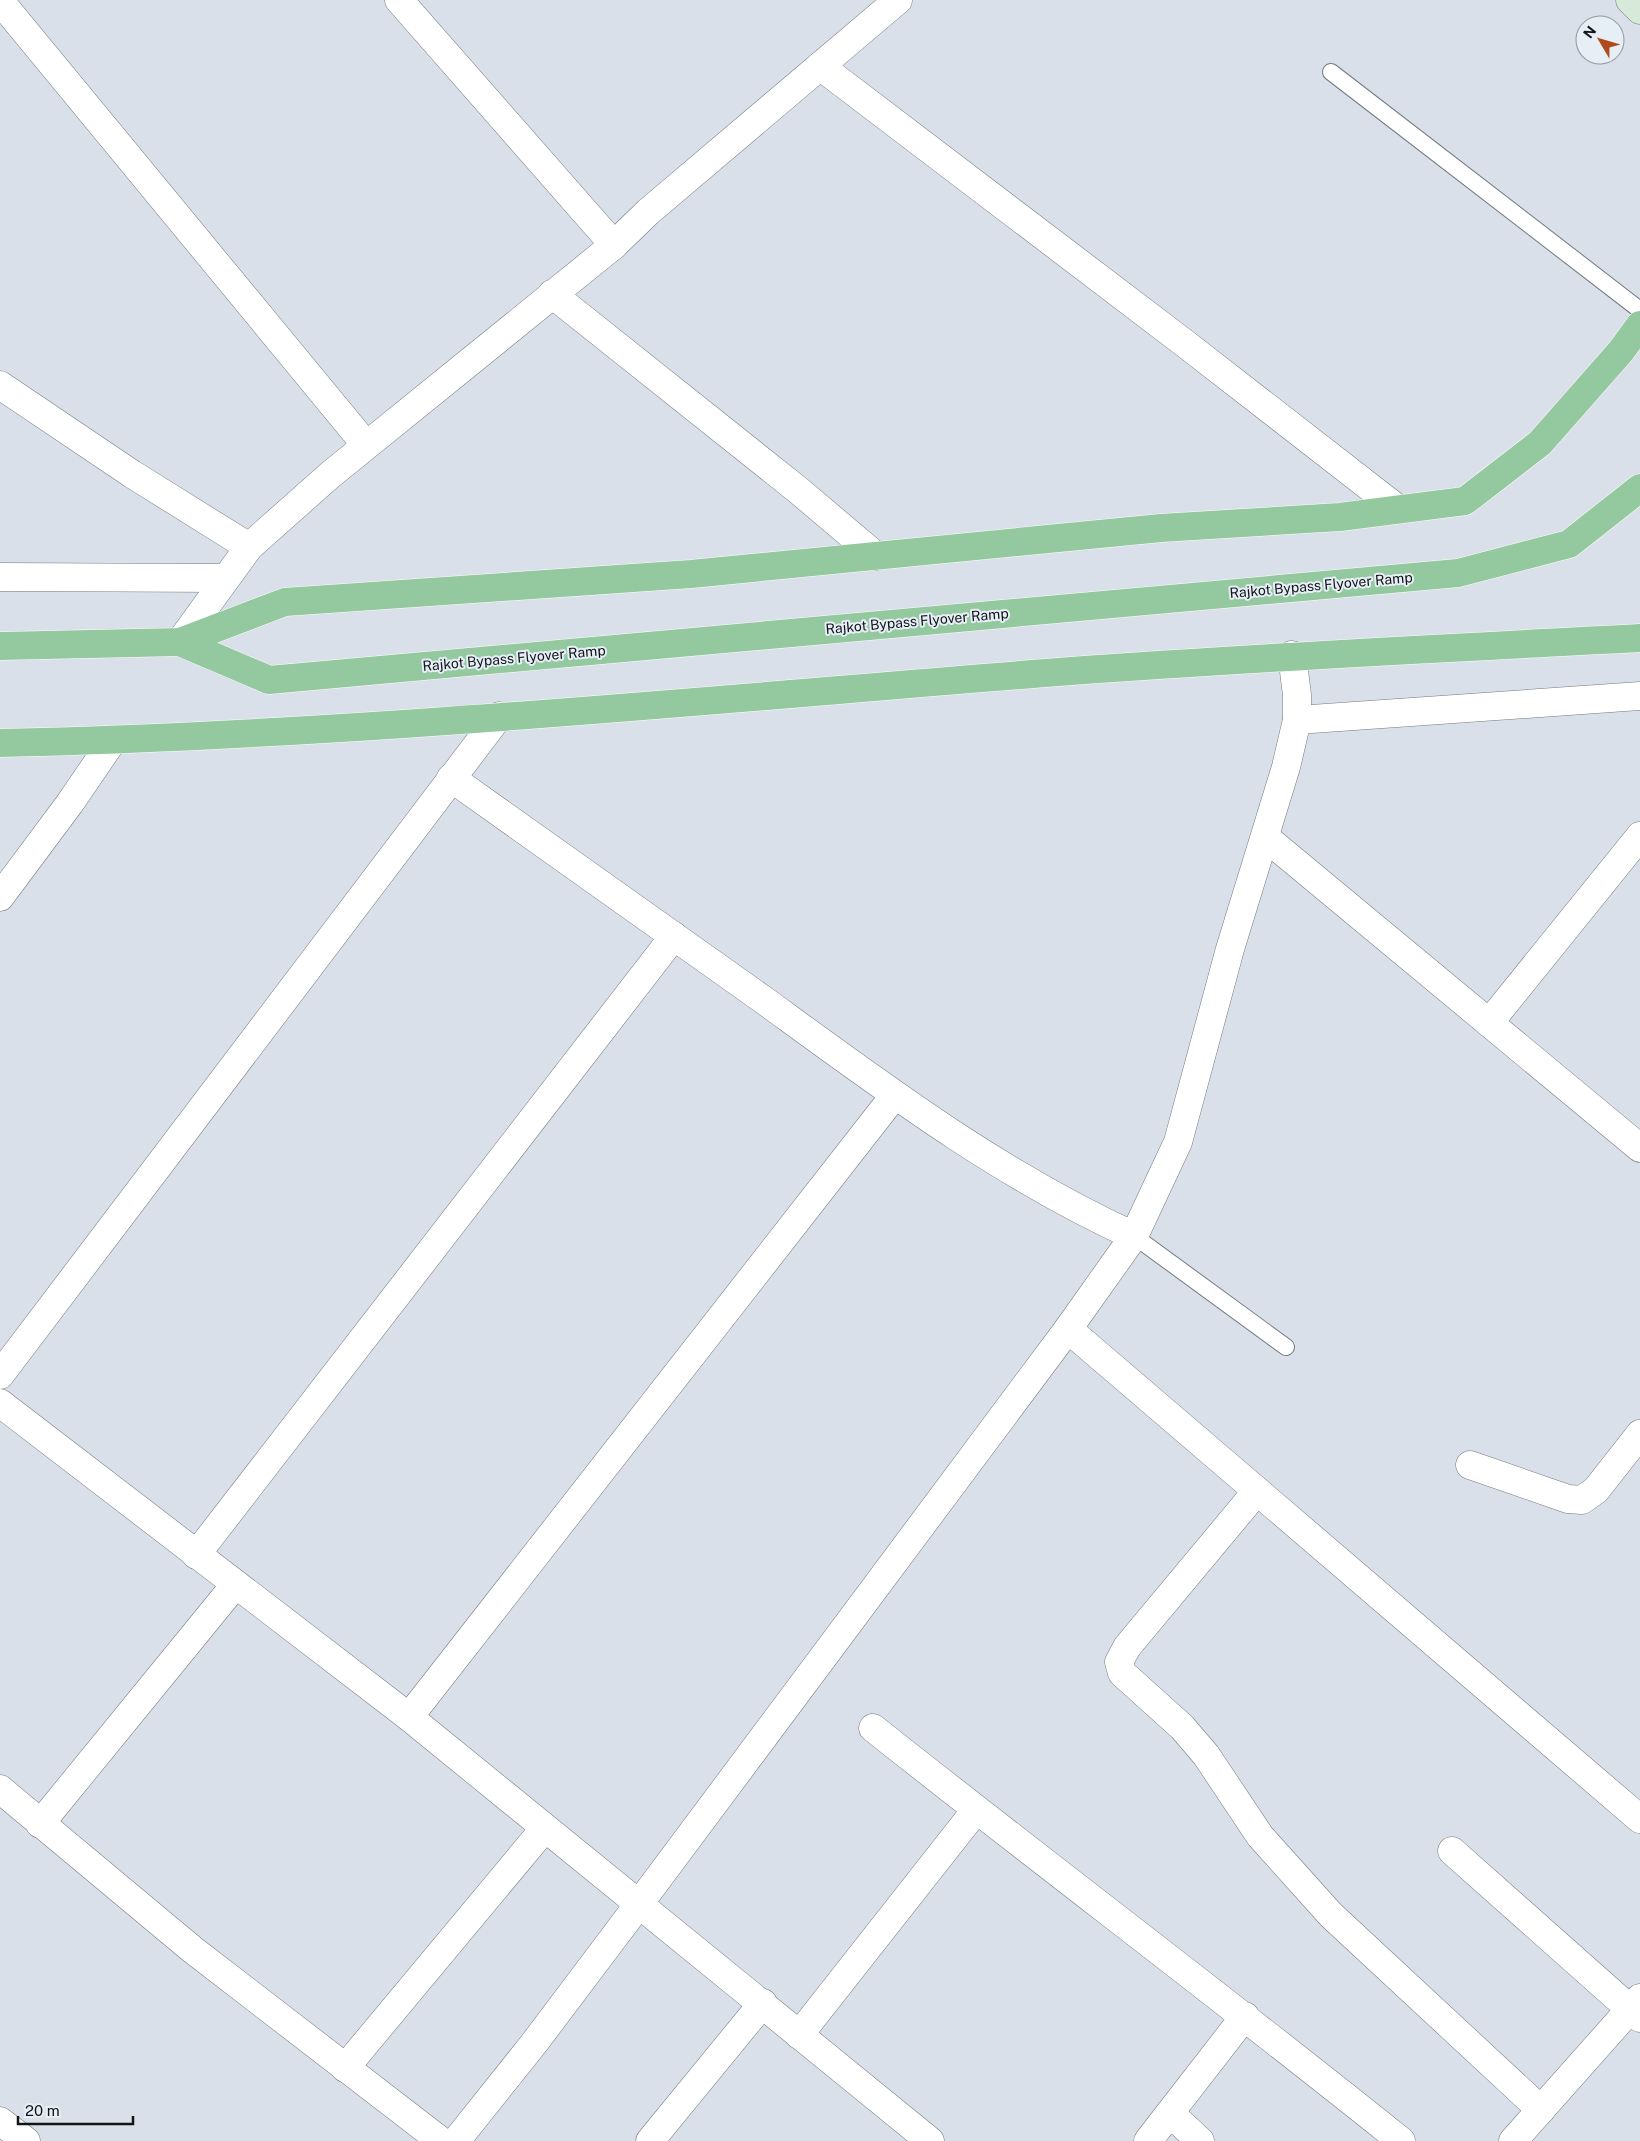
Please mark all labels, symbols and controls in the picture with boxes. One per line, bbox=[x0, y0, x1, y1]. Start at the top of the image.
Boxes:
north arrow bbox=[1575, 15, 1625, 65]
text: N bbox=[1580, 23, 1599, 41]
street label: Rajkot Bypass Flyover Ramp bbox=[1229, 569, 1413, 601]
street label: Rajkot Bypass Flyover Ramp bbox=[825, 605, 1009, 637]
street label: Rajkot Bypass Flyover Ramp bbox=[422, 642, 606, 674]
scale bar bbox=[18, 2094, 132, 2126]
text: 20 m bbox=[25, 2102, 60, 2119]

